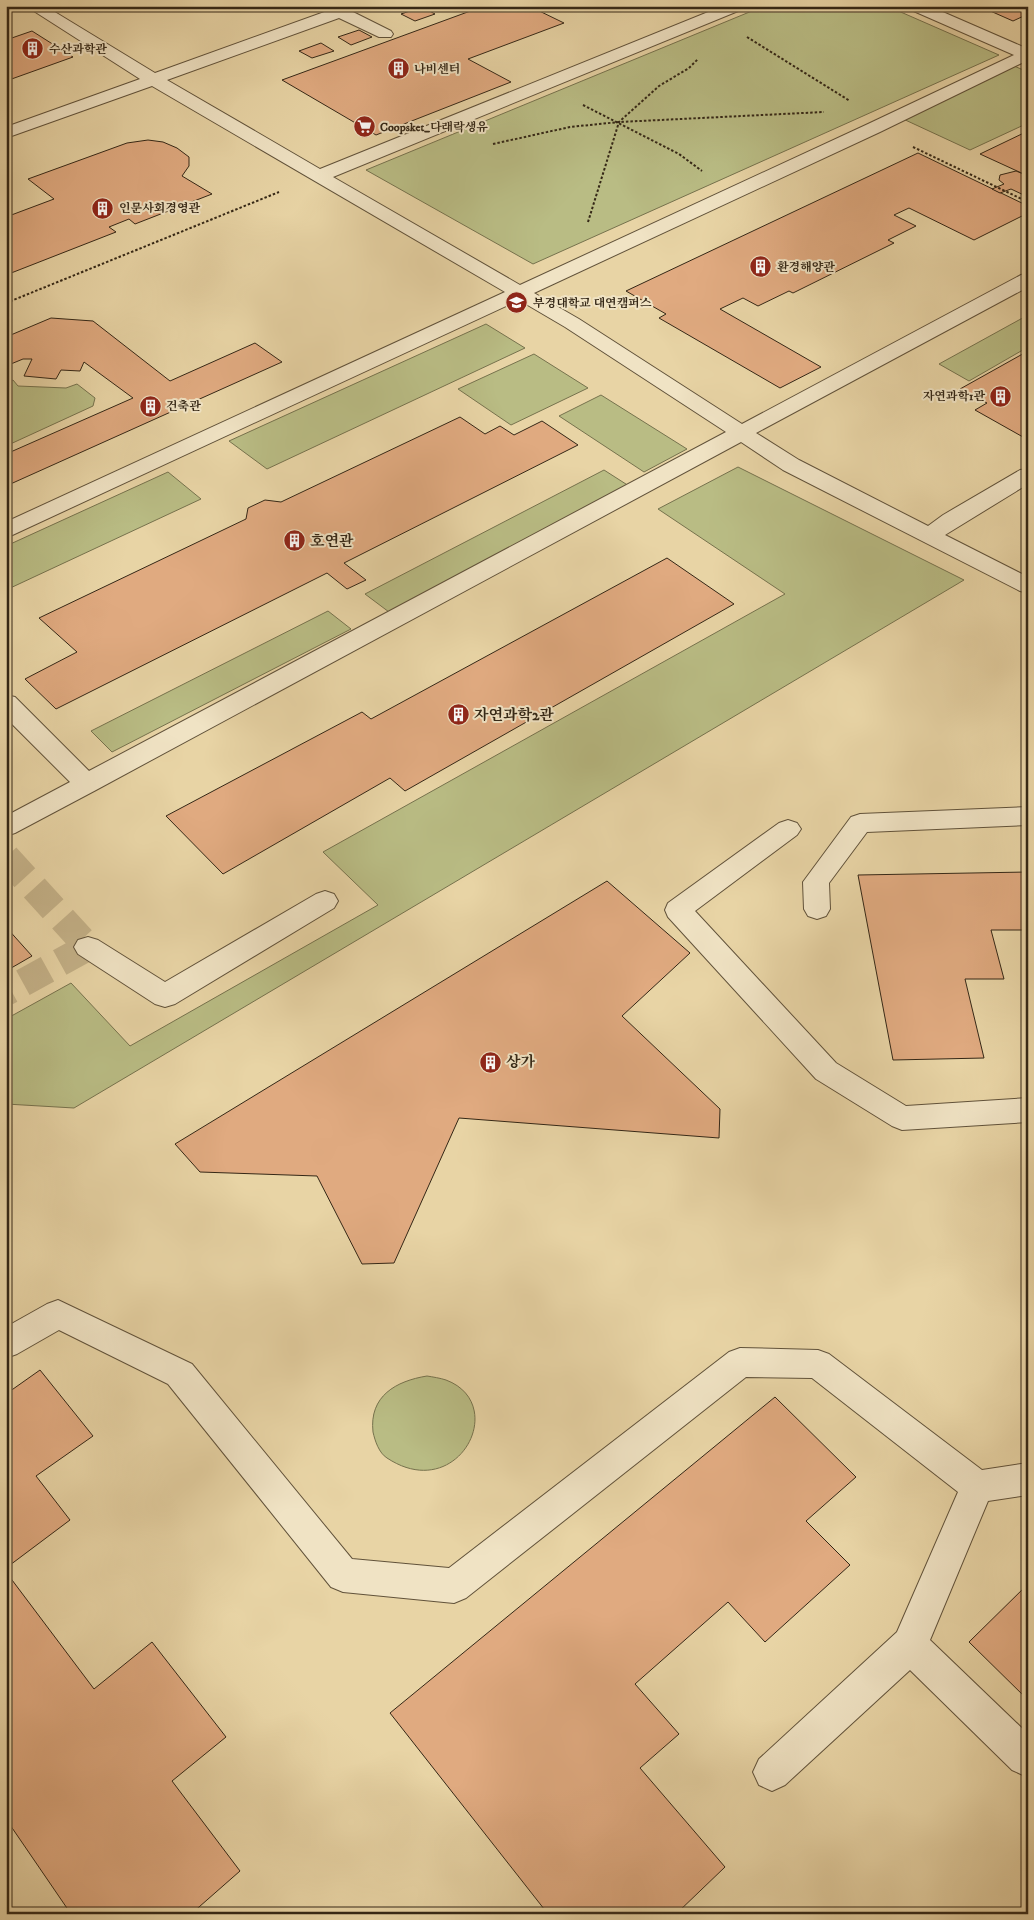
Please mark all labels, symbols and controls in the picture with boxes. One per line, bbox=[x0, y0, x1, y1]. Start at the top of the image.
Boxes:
building icon: 수산과학관 bbox=[21, 37, 45, 61]
place label: 수산과학관 bbox=[49, 42, 107, 57]
building icon: 나비센터 bbox=[386, 57, 410, 81]
place label: 나비센터 bbox=[414, 62, 460, 77]
supermarket icon: Coopsket_다래락생유 bbox=[352, 115, 376, 139]
place label: Coopsket_다래락생유 bbox=[380, 120, 488, 135]
building icon: 인문사회경영관 bbox=[91, 196, 115, 220]
place label: 인문사회경영관 bbox=[119, 201, 201, 216]
building icon: 환경해양관 bbox=[749, 255, 773, 279]
place label: 환경해양관 bbox=[777, 260, 835, 275]
school or university icon: 부경대학교 대연캠퍼스 bbox=[505, 291, 529, 315]
place label: 부경대학교 대연캠퍼스 bbox=[533, 296, 652, 311]
building icon: 자연과학1관 bbox=[989, 384, 1013, 408]
place label: 자연과학1관 bbox=[923, 389, 985, 404]
building icon: 건축관 bbox=[138, 394, 162, 418]
place label: 건축관 bbox=[166, 399, 201, 414]
building icon: 호연관 bbox=[282, 529, 306, 553]
place label: 호연관 bbox=[310, 532, 354, 551]
building icon: 자연과학2관 bbox=[446, 703, 470, 727]
place label: 자연과학2관 bbox=[474, 706, 554, 725]
building icon: 상가 bbox=[478, 1050, 502, 1074]
place label: 상가 bbox=[506, 1053, 535, 1072]

